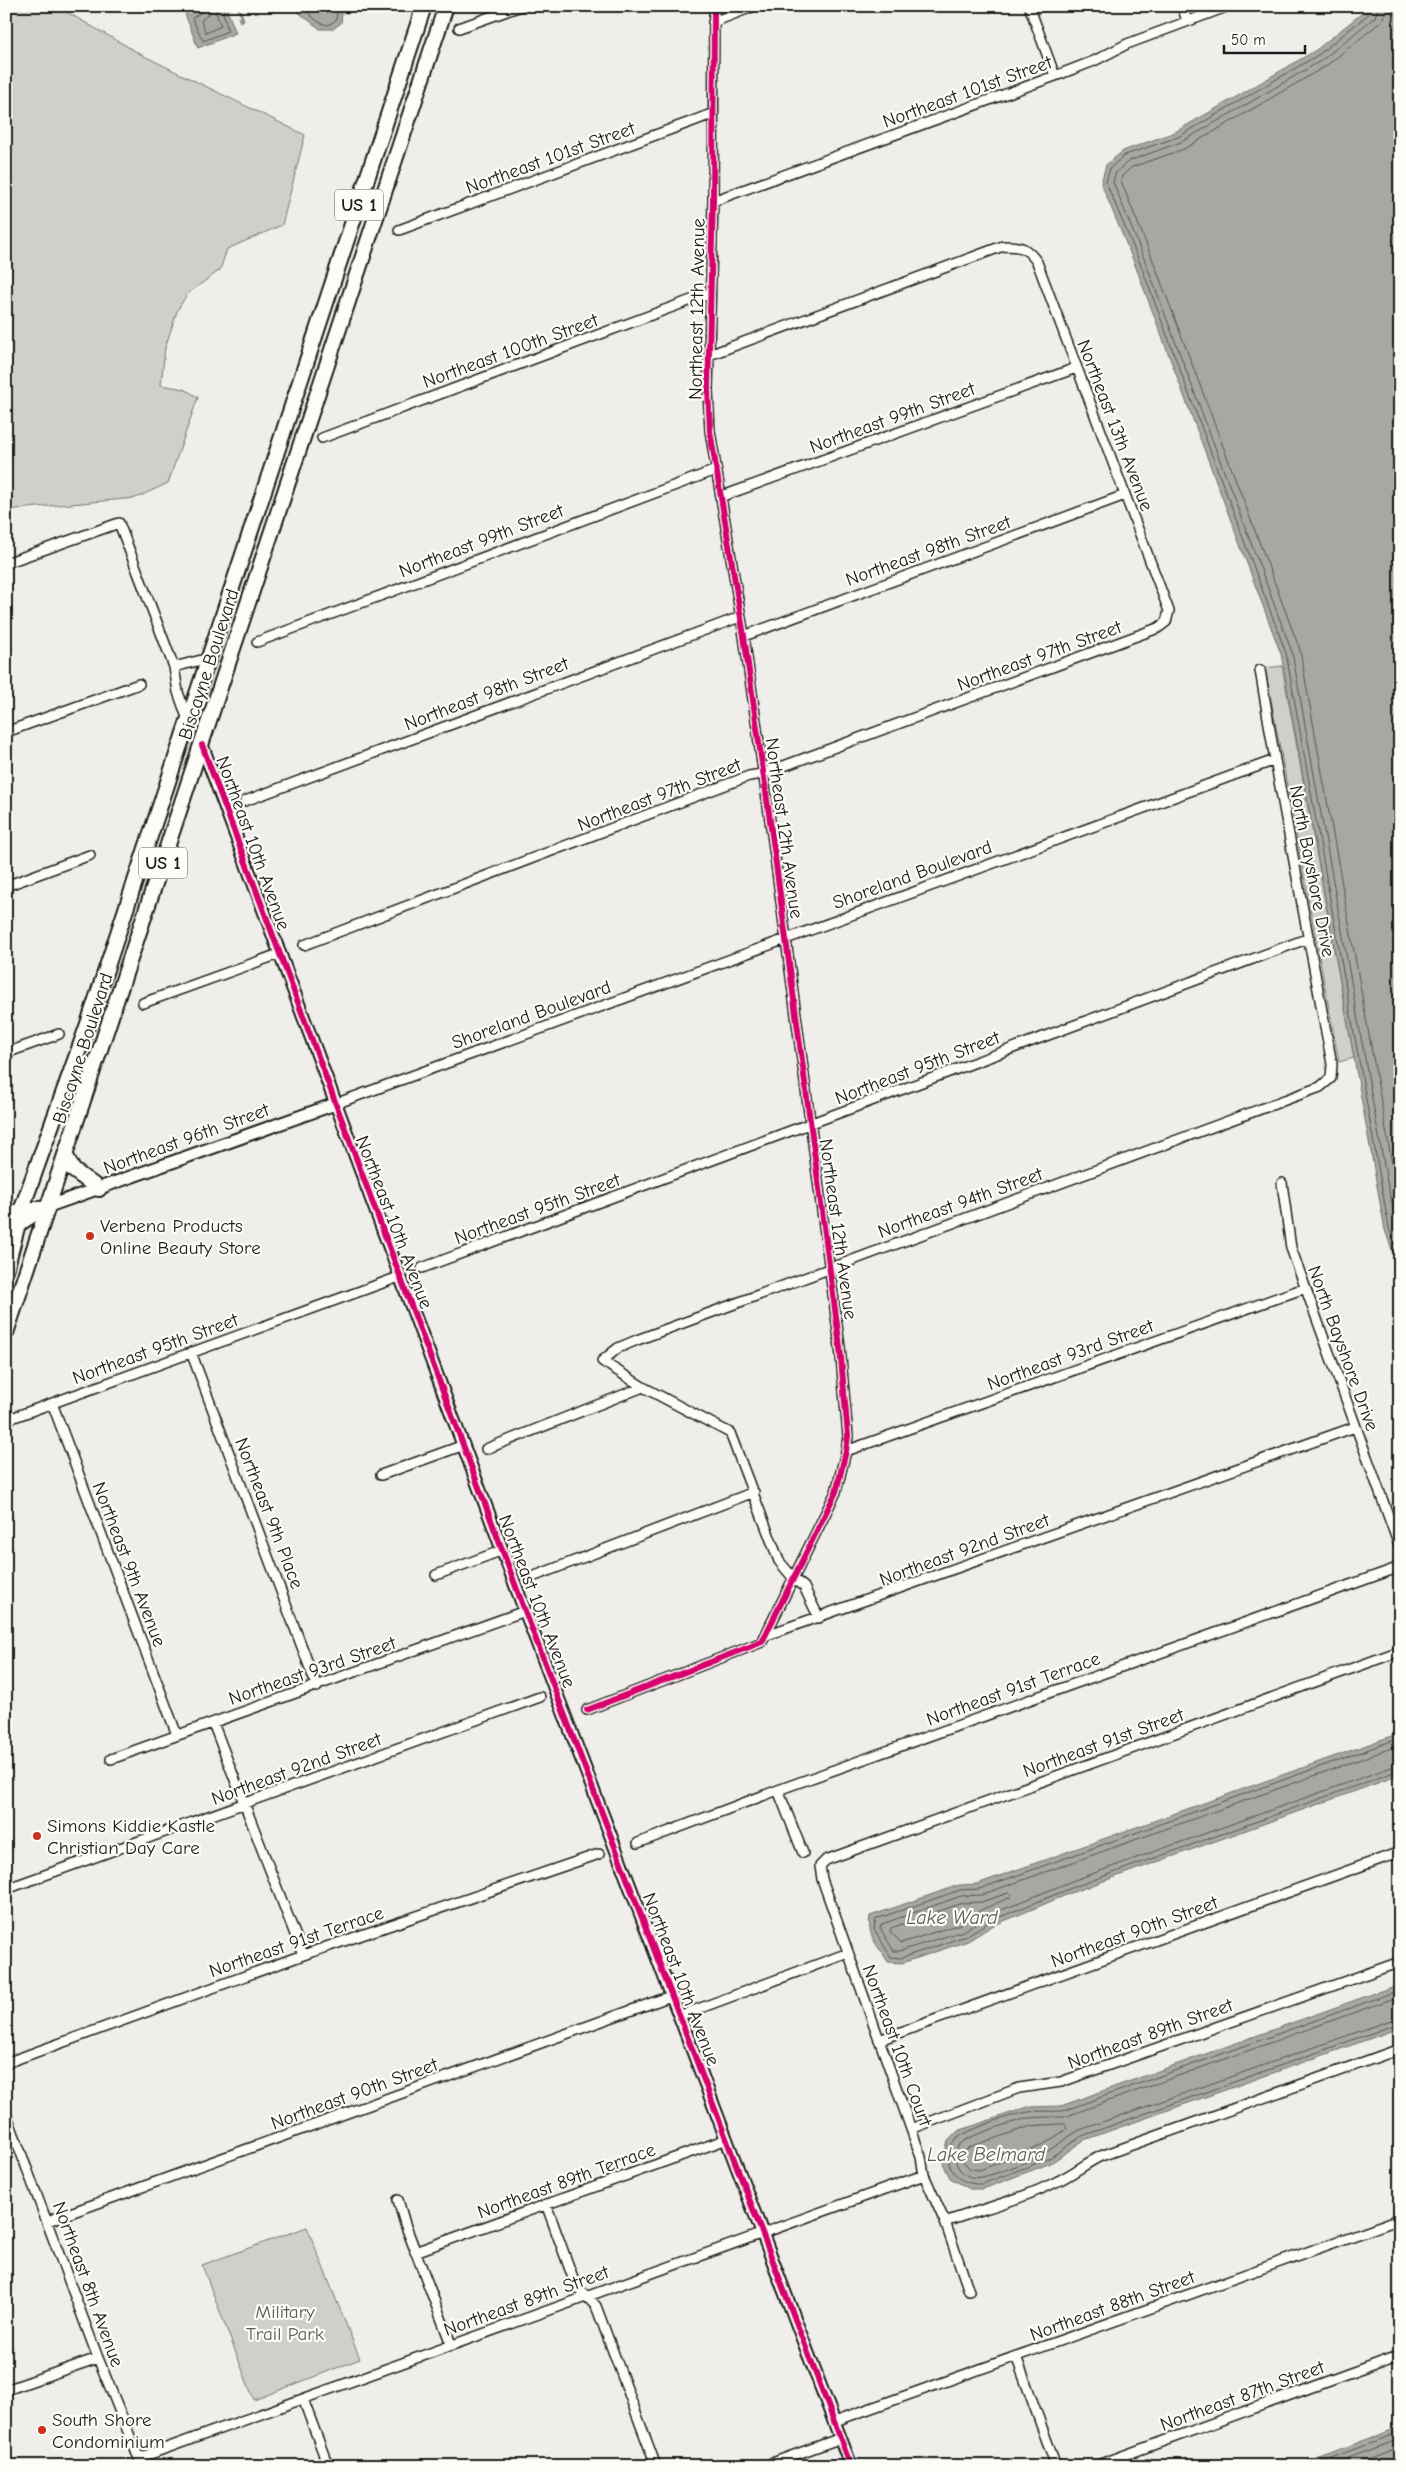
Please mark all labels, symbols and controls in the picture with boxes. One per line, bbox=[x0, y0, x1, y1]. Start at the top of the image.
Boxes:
scale bar bbox=[1224, 22, 1305, 54]
text: 50 m bbox=[1231, 31, 1266, 49]
street label: Northeast 101st Street bbox=[880, 51, 1056, 133]
street label: Northeast 101st Street bbox=[463, 117, 639, 199]
road number: US 1 bbox=[335, 190, 383, 220]
street label: Northeast 12th Avenue bbox=[684, 218, 710, 400]
street label: Northeast 100th Street bbox=[420, 309, 602, 393]
street label: Northeast 13th Avenue bbox=[1072, 337, 1158, 514]
street label: Northeast 99th Street bbox=[807, 378, 979, 458]
street label: Northeast 99th Street bbox=[396, 499, 567, 582]
street label: Northeast 98th Street bbox=[843, 511, 1014, 591]
street label: Biscayne Boulevard bbox=[174, 586, 244, 743]
street label: Northeast 97th Street bbox=[954, 616, 1125, 696]
street label: Northeast 98th Street bbox=[401, 652, 572, 735]
street label: Northeast 12th Avenue bbox=[760, 736, 808, 920]
street label: Northeast 10th Avenue bbox=[211, 753, 295, 933]
street label: Northeast 97th Street bbox=[575, 753, 745, 836]
street label: North Bayshore Drive bbox=[1285, 784, 1339, 959]
street label: Shoreland Boulevard bbox=[830, 836, 995, 914]
road number: US 1 bbox=[139, 848, 187, 878]
street label: Biscayne Boulevard bbox=[48, 970, 118, 1127]
street label: Shoreland Boulevard bbox=[449, 976, 614, 1054]
street label: Northeast 95th Street bbox=[832, 1026, 1003, 1109]
street label: Northeast 96th Street bbox=[101, 1099, 273, 1179]
street label: Northeast 10th Avenue bbox=[351, 1133, 437, 1312]
street label: Northeast 12th Avenue bbox=[814, 1137, 862, 1321]
street label: Northeast 94th Street bbox=[875, 1163, 1046, 1243]
street label: Northeast 95th Street bbox=[452, 1169, 624, 1249]
place label: Verbena Products Online Beauty Store bbox=[100, 1215, 261, 1259]
marker: Verbena Products Online Beauty Store bbox=[84, 1230, 96, 1242]
street label: North Bayshore Drive bbox=[1303, 1263, 1383, 1434]
street label: Northeast 95th Street bbox=[70, 1309, 242, 1389]
street label: Northeast 93rd Street bbox=[984, 1314, 1157, 1395]
street label: Northeast 9th Place bbox=[230, 1435, 308, 1592]
street label: Northeast 9th Avenue bbox=[88, 1479, 171, 1650]
street label: Northeast 92nd Street bbox=[876, 1509, 1053, 1591]
street label: Northeast 10th Avenue bbox=[494, 1512, 580, 1691]
street label: Northeast 93rd Street bbox=[226, 1632, 399, 1710]
street label: Northeast 91st Terrace bbox=[924, 1647, 1103, 1731]
street label: Northeast 91st Street bbox=[1020, 1703, 1187, 1782]
street label: Northeast 92nd Street bbox=[208, 1728, 385, 1810]
place label: Simons Kiddie Kastle Christian Day Care bbox=[47, 1815, 215, 1859]
marker: Simons Kiddie Kastle Christian Day Care bbox=[31, 1830, 43, 1842]
street label: Northeast 10th Avenue bbox=[638, 1890, 724, 2069]
street label: Northeast 90th Street bbox=[1048, 1891, 1221, 1972]
street label: Northeast 91st Terrace bbox=[206, 1902, 386, 1982]
water label: Lake Ward bbox=[906, 1906, 999, 1929]
street label: Northeast 10th Court bbox=[858, 1962, 937, 2130]
street label: Northeast 89th Street bbox=[1065, 1994, 1236, 2074]
street label: Northeast 90th Street bbox=[268, 2053, 441, 2134]
street label: Northeast 89th Terrace bbox=[474, 2139, 658, 2223]
water label: Lake Belmard bbox=[927, 2143, 1046, 2166]
street label: Northeast 8th Avenue bbox=[48, 2199, 128, 2370]
street label: Northeast 89th Street bbox=[441, 2261, 612, 2341]
street label: Northeast 88th Street bbox=[1027, 2266, 1198, 2346]
park label: Military Trail Park bbox=[246, 2301, 325, 2345]
street label: Northeast 87th Street bbox=[1157, 2356, 1328, 2436]
place label: South Shore Condominium bbox=[52, 2409, 165, 2453]
marker: South Shore Condominium bbox=[36, 2424, 48, 2436]

